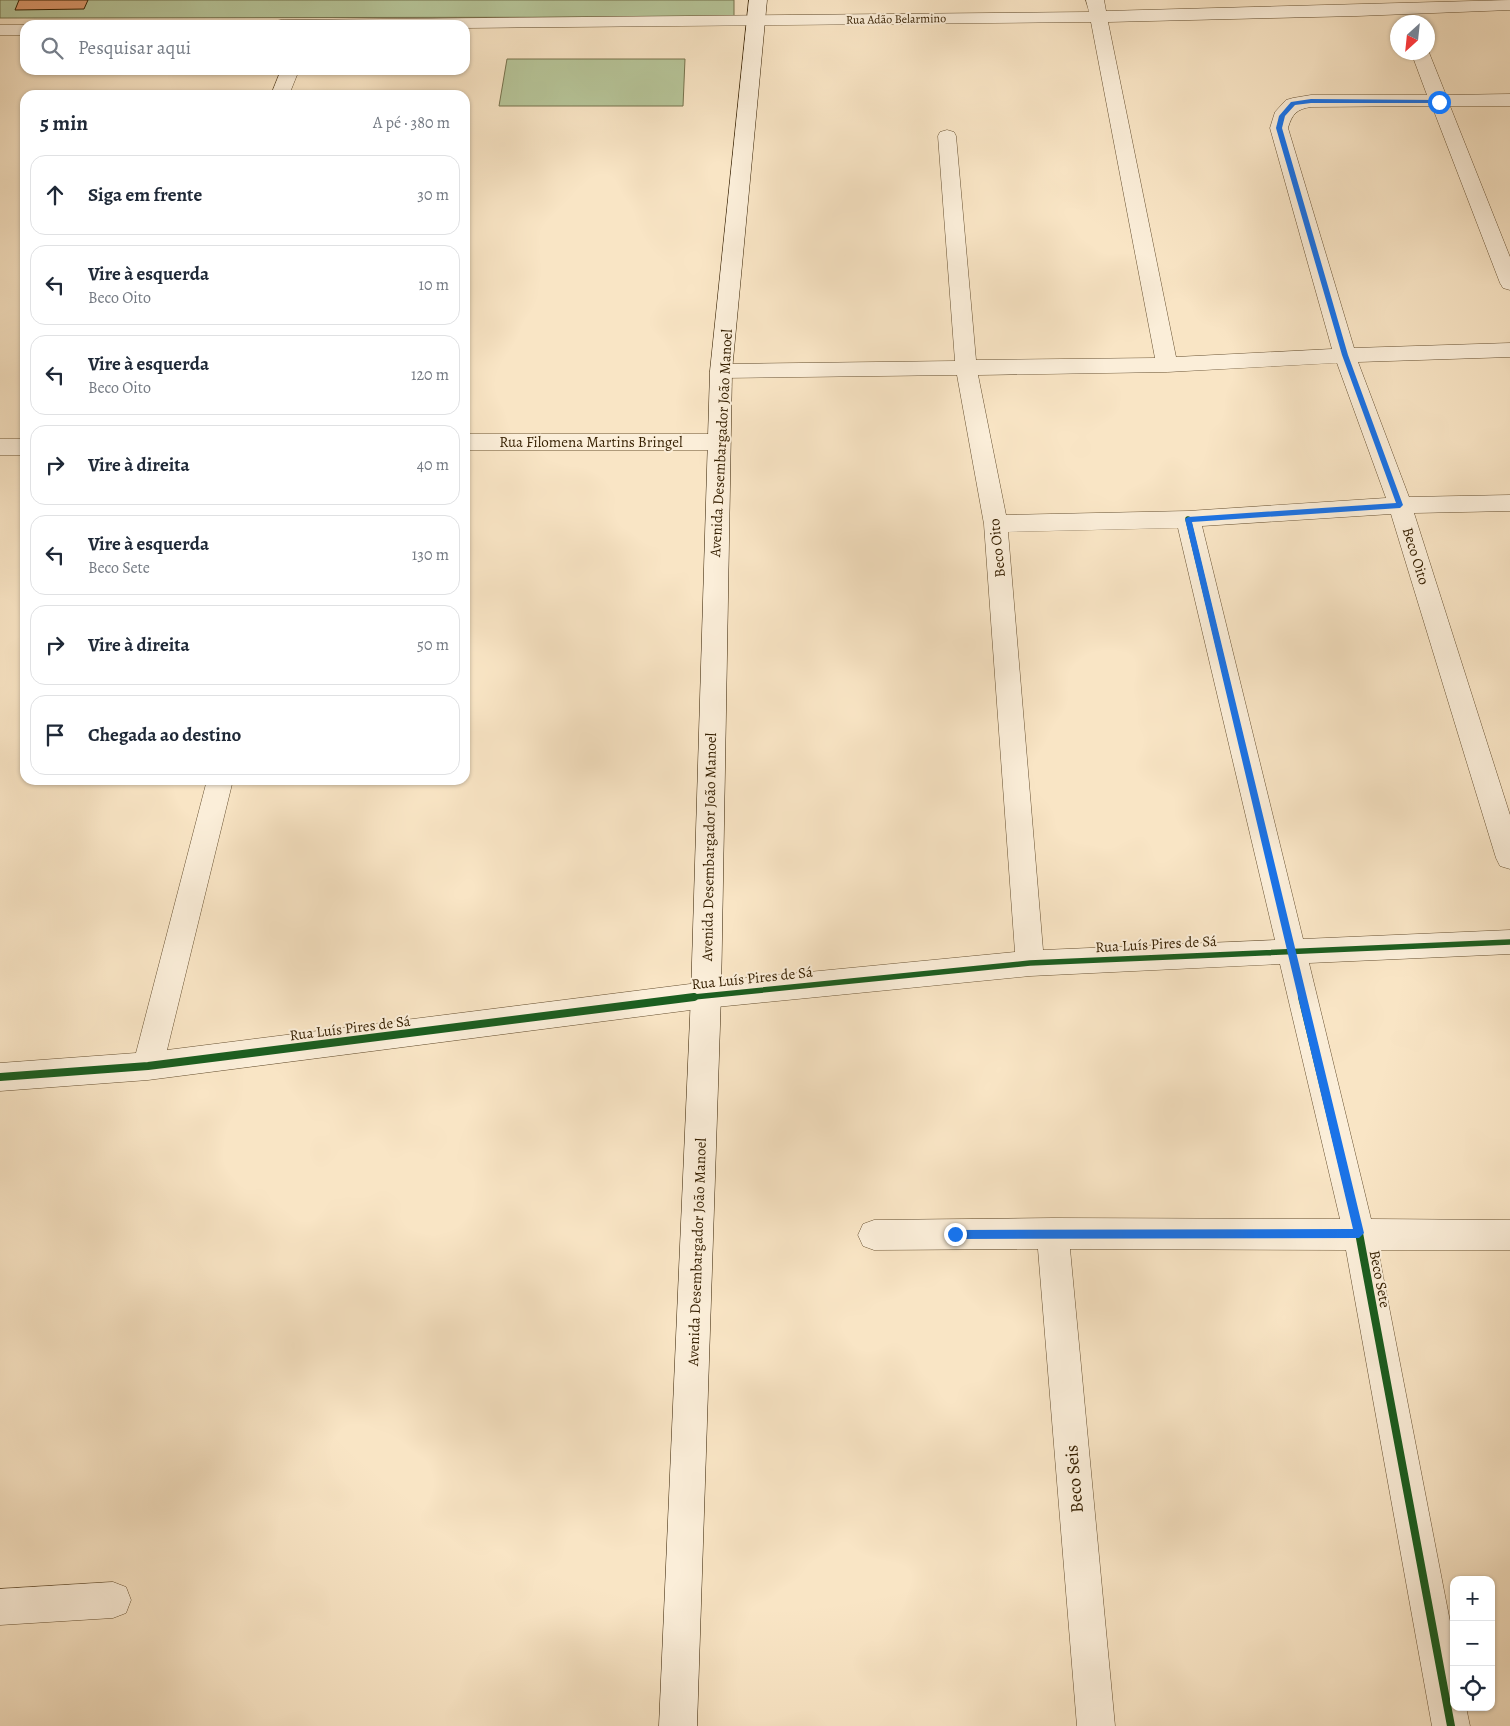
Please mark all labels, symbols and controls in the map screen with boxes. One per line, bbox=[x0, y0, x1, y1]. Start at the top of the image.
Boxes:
street label: Rua Adão Belarmino bbox=[846, 10, 946, 28]
north arrow bbox=[1390, 15, 1435, 60]
search box bbox=[20, 20, 470, 75]
icon: search bbox=[38, 34, 66, 62]
text: Pesquisar aqui bbox=[78, 35, 191, 61]
route start bbox=[1428, 91, 1451, 114]
text: 5 min bbox=[40, 109, 88, 137]
text: A pé · 380 m bbox=[373, 112, 450, 134]
icon: ahead bbox=[41, 181, 69, 209]
text: Siga em frente bbox=[88, 182, 202, 208]
text: 30 m bbox=[417, 184, 449, 206]
text: Vire à esquerda bbox=[88, 261, 209, 287]
icon: left bbox=[41, 271, 69, 299]
text: 10 m bbox=[419, 274, 449, 296]
text: Beco Oito bbox=[88, 287, 151, 309]
street label: Avenida Desembargador João Manoel bbox=[705, 328, 737, 559]
text: Vire à esquerda bbox=[88, 351, 209, 377]
icon: left bbox=[41, 361, 69, 389]
text: 120 m bbox=[411, 364, 449, 386]
text: Beco Oito bbox=[88, 377, 151, 399]
street label: Rua Filomena Martins Bringel bbox=[499, 432, 683, 452]
icon: right bbox=[41, 451, 69, 479]
text: Vire à direita bbox=[88, 452, 190, 478]
text: 40 m bbox=[417, 454, 449, 476]
street label: Beco Oito bbox=[984, 518, 1010, 578]
street label: Beco Oito bbox=[1398, 525, 1434, 587]
text: Vire à esquerda bbox=[88, 531, 209, 557]
icon: left bbox=[41, 541, 69, 569]
text: 130 m bbox=[412, 544, 449, 566]
text: Beco Sete bbox=[88, 557, 150, 579]
icon: right bbox=[41, 631, 69, 659]
text: Vire à direita bbox=[88, 632, 190, 658]
text: 50 m bbox=[417, 634, 449, 656]
icon: arrive bbox=[41, 721, 69, 749]
text: Chegada ao destino bbox=[88, 722, 241, 748]
street label: Avenida Desembargador João Manoel bbox=[697, 732, 721, 962]
street label: Rua Luís Pires de Sá bbox=[1095, 931, 1217, 957]
street label: Rua Luís Pires de Sá bbox=[690, 962, 814, 994]
street label: Rua Luís Pires de Sá bbox=[288, 1011, 412, 1045]
street label: Avenida Desembargador João Manoel bbox=[683, 1137, 711, 1367]
route end bbox=[944, 1223, 967, 1246]
street label: Beco Sete bbox=[1365, 1249, 1395, 1310]
street label: Beco Seis bbox=[1059, 1444, 1089, 1514]
map controls bbox=[1450, 1576, 1495, 1711]
button: + bbox=[1450, 1576, 1495, 1621]
button: − bbox=[1450, 1621, 1495, 1666]
button: locate bbox=[1450, 1666, 1495, 1711]

